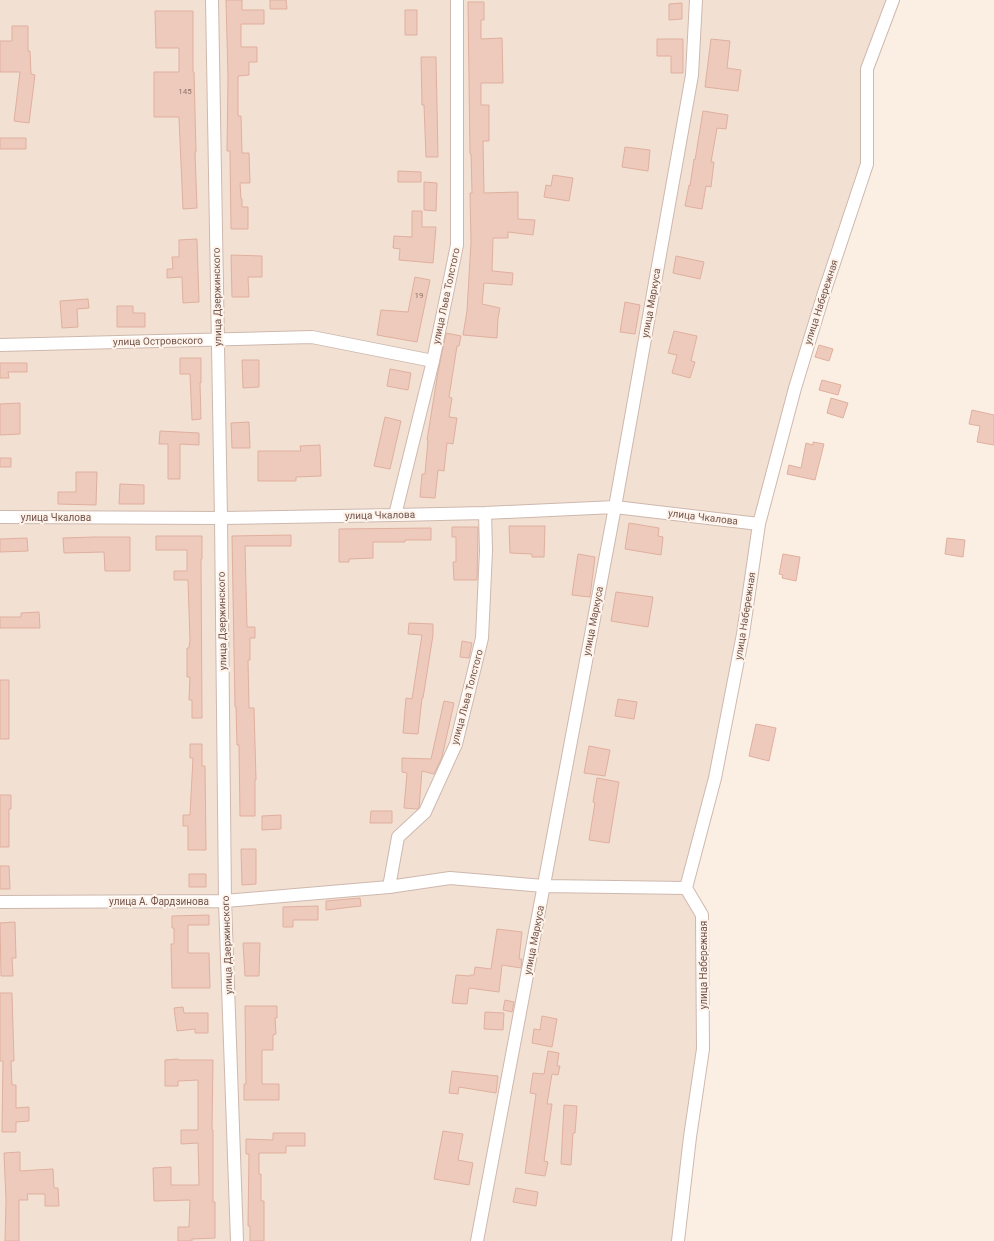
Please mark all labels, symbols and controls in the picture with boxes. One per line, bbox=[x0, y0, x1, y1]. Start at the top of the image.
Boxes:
house number: 145 bbox=[178, 87, 192, 96]
street label: улица Дзержинского bbox=[211, 247, 223, 346]
street label: улица Льва Толстого bbox=[430, 247, 462, 345]
street label: улица Набережная bbox=[802, 258, 840, 346]
street label: улица Маркуса bbox=[639, 267, 663, 339]
house number: 19 bbox=[415, 291, 424, 300]
street label: улица Островского bbox=[113, 335, 203, 347]
street label: улица Чкалова bbox=[667, 507, 739, 527]
street label: улица Чкалова bbox=[345, 509, 415, 521]
street label: улица Чкалова bbox=[21, 512, 91, 523]
street label: улица Дзержинского bbox=[216, 571, 228, 670]
street label: улица Набережная bbox=[733, 571, 757, 661]
street label: улица Маркуса bbox=[581, 585, 605, 657]
street label: улица Льва Толстого bbox=[449, 648, 485, 746]
street label: улица А. Фардзинова bbox=[109, 895, 209, 907]
street label: улица Дзержинского bbox=[220, 895, 234, 994]
street label: улица Маркуса bbox=[522, 904, 546, 976]
street label: улица Набережная bbox=[698, 921, 709, 1009]

